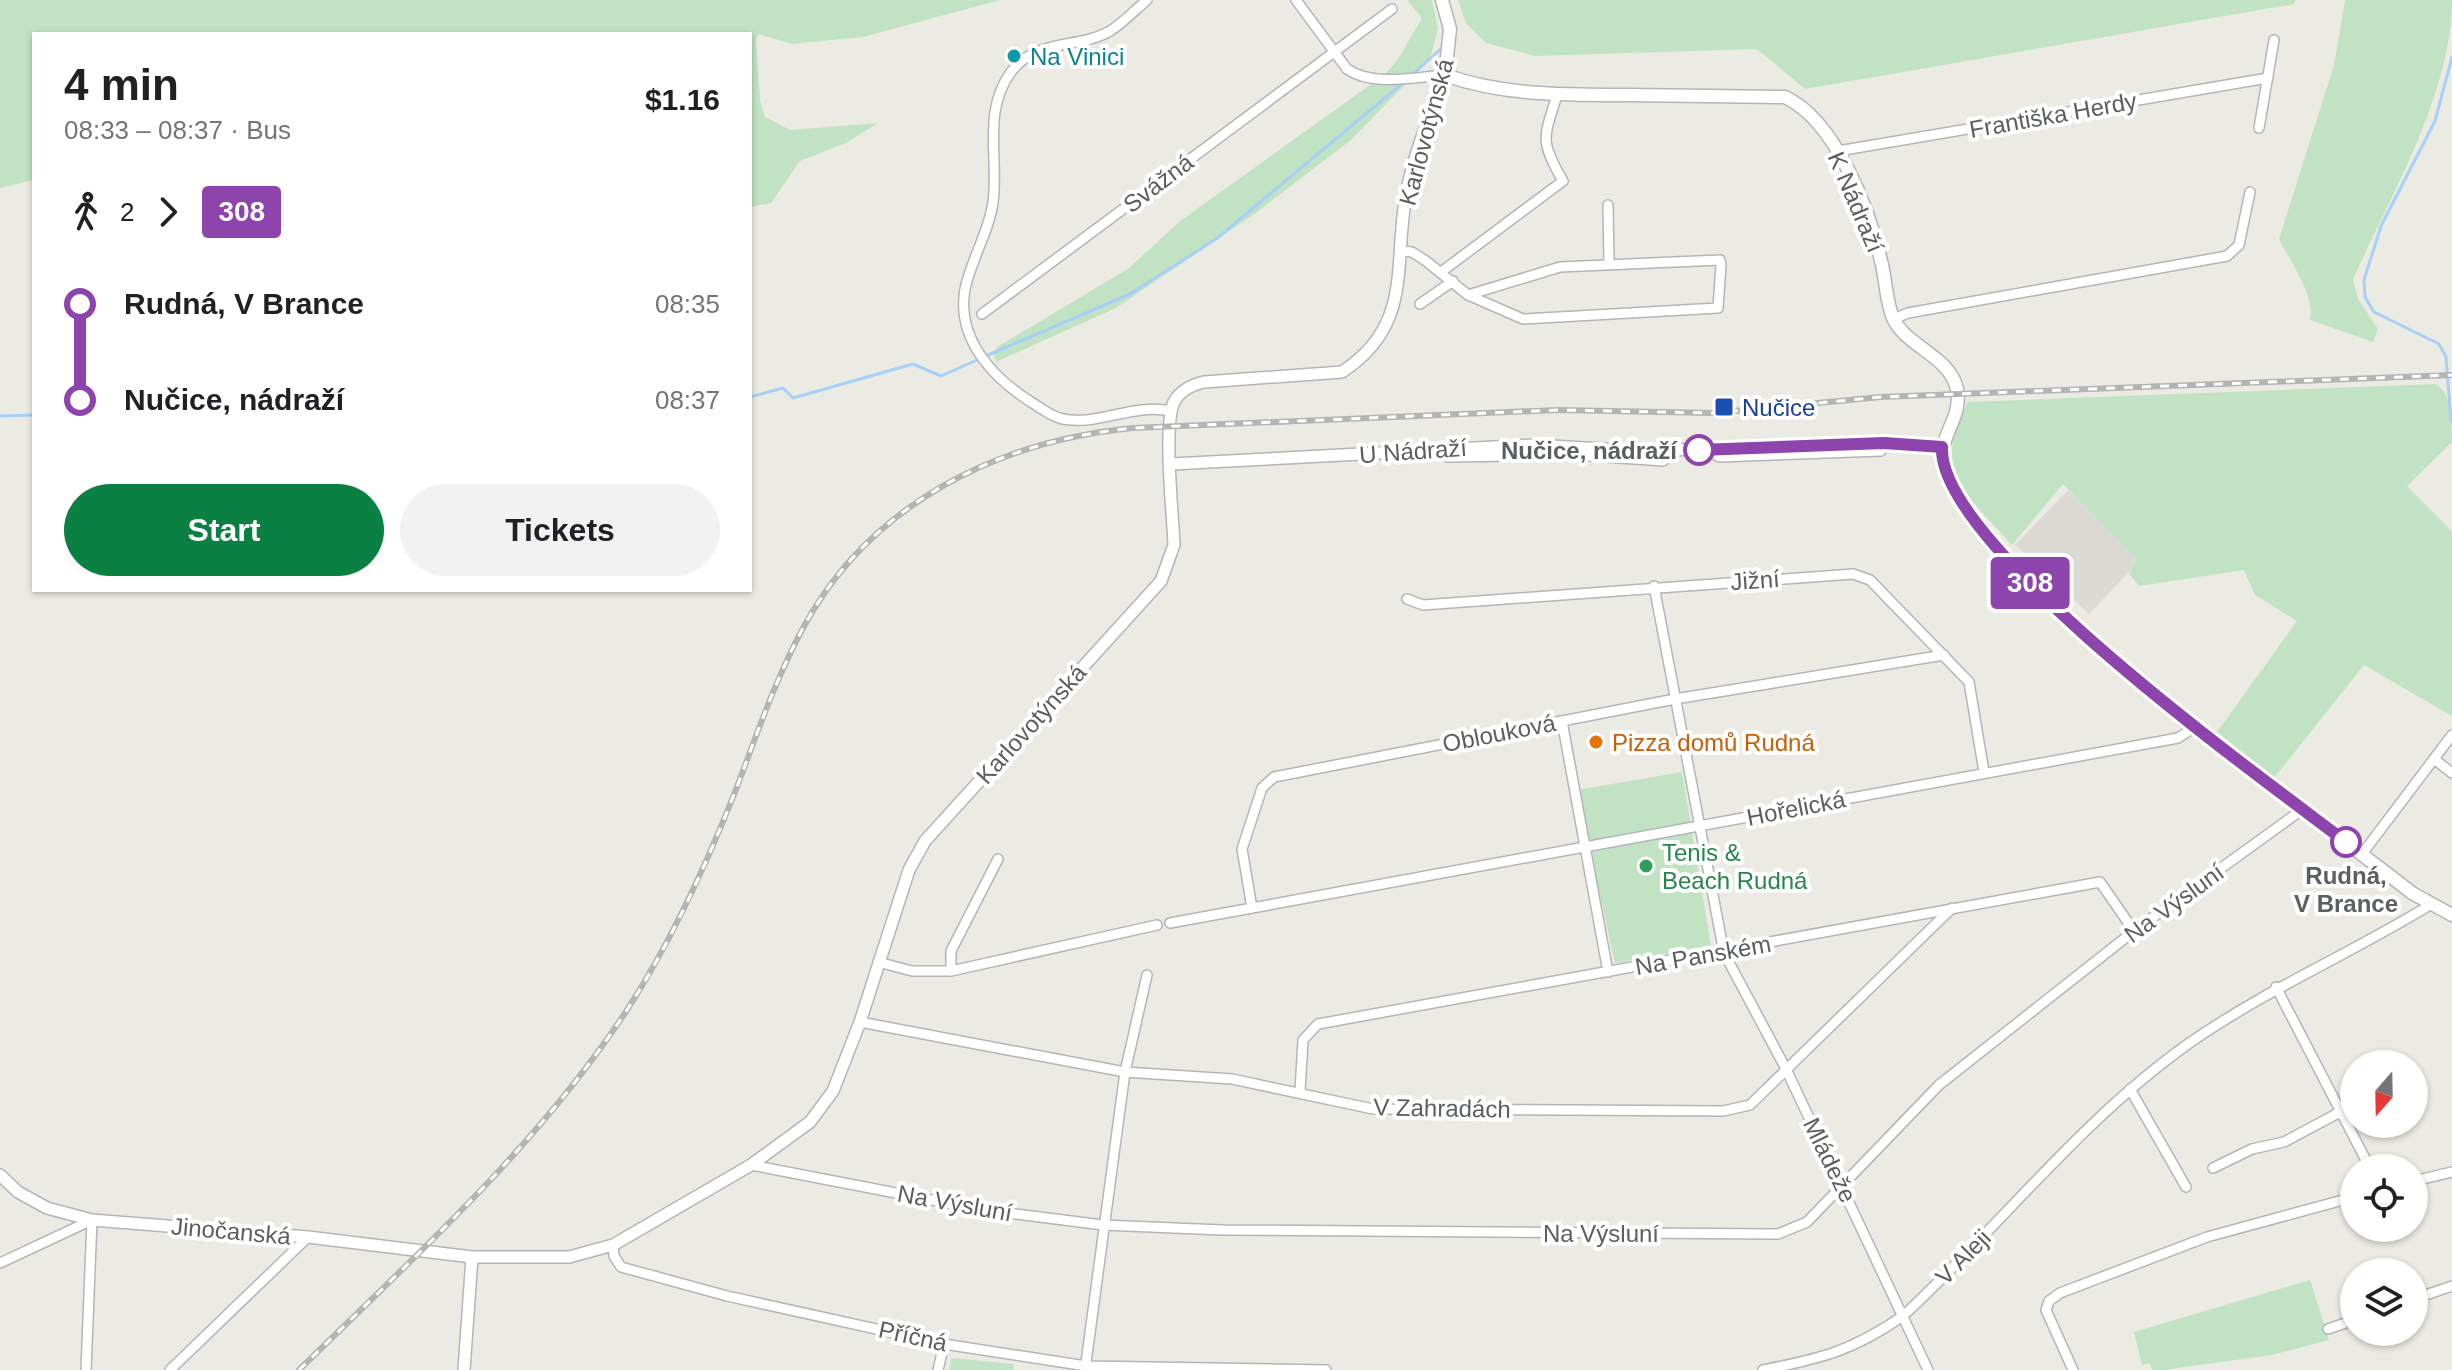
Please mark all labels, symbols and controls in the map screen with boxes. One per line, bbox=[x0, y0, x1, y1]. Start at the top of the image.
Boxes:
place label: Na Vinici bbox=[1030, 43, 1124, 70]
marker: Na Vinici bbox=[1005, 47, 1023, 65]
street label: Karlovotýnská bbox=[1393, 55, 1459, 208]
text: 4 min bbox=[64, 60, 179, 109]
text: $1.16 bbox=[645, 83, 720, 116]
street label: Františka Herdy bbox=[1967, 87, 2139, 143]
text: 08:33 – 08:37 · Bus bbox=[64, 115, 291, 145]
street label: Svážná bbox=[1118, 148, 1199, 218]
street label: K Nádraží bbox=[1823, 148, 1889, 257]
icon: walk bbox=[64, 190, 108, 234]
icon: forward bbox=[146, 190, 190, 234]
text: 308 bbox=[218, 196, 265, 227]
text: 2 bbox=[120, 197, 134, 227]
text: Rudná, V Brance bbox=[124, 287, 364, 320]
text: 08:35 bbox=[655, 289, 720, 319]
text: Nučice, nádraží bbox=[124, 383, 344, 416]
text: 08:37 bbox=[655, 385, 720, 415]
place label: Nučice bbox=[1742, 394, 1815, 421]
marker: Nučice bbox=[1713, 396, 1735, 418]
street label: U Nádraží bbox=[1358, 434, 1468, 468]
marker: Nučice, nádraží bbox=[1684, 435, 1714, 465]
place label: Nučice, nádraží bbox=[1501, 437, 1678, 464]
button: Start bbox=[64, 484, 384, 576]
button: Tickets bbox=[400, 484, 720, 576]
line badge: 308 bbox=[1984, 557, 2076, 609]
street label: Jižní bbox=[1729, 565, 1781, 595]
text: 308 bbox=[2007, 567, 2053, 598]
street label: Karlovotýnská bbox=[971, 658, 1092, 789]
street label: Oblouková bbox=[1440, 709, 1559, 757]
place label: Pizza domů Rudná bbox=[1612, 729, 1815, 756]
marker: Pizza domů Rudná bbox=[1587, 733, 1605, 751]
street label: Hořelická bbox=[1744, 785, 1848, 831]
marker: Rudná, V Brance bbox=[2331, 827, 2361, 857]
place label: Tenis & Beach Rudná bbox=[1662, 839, 1808, 894]
marker: Tenis & Beach Rudná bbox=[1637, 857, 1655, 875]
street label: Na Výsluní bbox=[2119, 858, 2229, 948]
place label: Rudná, V Brance bbox=[2294, 862, 2398, 917]
street label: Na Panském bbox=[1633, 930, 1773, 980]
north arrow bbox=[2340, 1050, 2428, 1138]
map controls bbox=[2340, 1050, 2428, 1346]
street label: V Zahradách bbox=[1373, 1093, 1511, 1123]
street label: Mládeže bbox=[1798, 1113, 1862, 1207]
button: locate bbox=[2340, 1154, 2428, 1242]
street label: Na Výsluní bbox=[896, 1180, 1015, 1226]
street label: Jinočanská bbox=[170, 1212, 293, 1250]
street label: Na Výsluní bbox=[1543, 1220, 1659, 1247]
street label: V Aleji bbox=[1930, 1224, 1996, 1290]
button: layers bbox=[2340, 1258, 2428, 1346]
street label: Příčná bbox=[876, 1316, 950, 1357]

